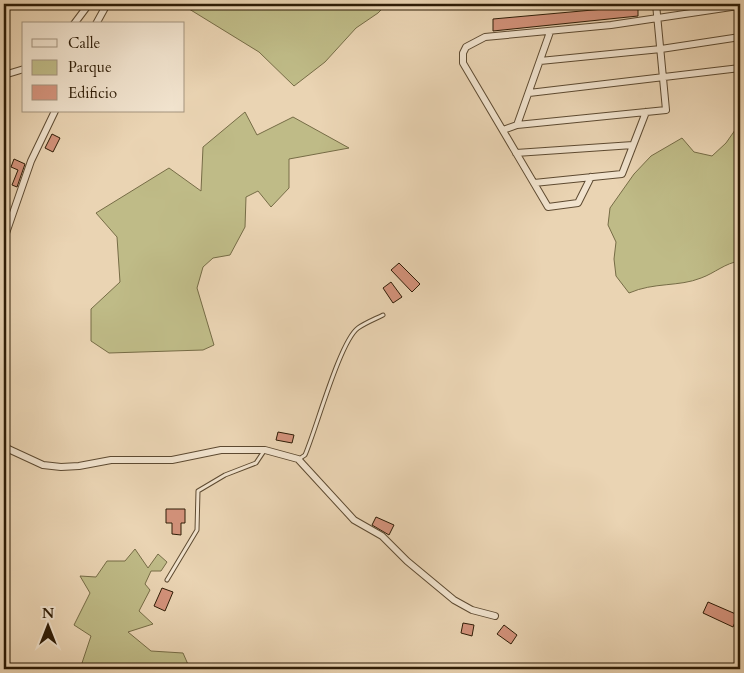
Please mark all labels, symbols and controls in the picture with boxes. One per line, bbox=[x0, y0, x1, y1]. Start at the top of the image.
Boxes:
legend bbox=[22, 22, 185, 112]
text: Calle bbox=[68, 33, 101, 53]
text: Parque bbox=[68, 57, 112, 77]
text: Edificio bbox=[68, 83, 117, 103]
north arrow bbox=[22, 600, 72, 650]
text: N bbox=[42, 604, 54, 623]

